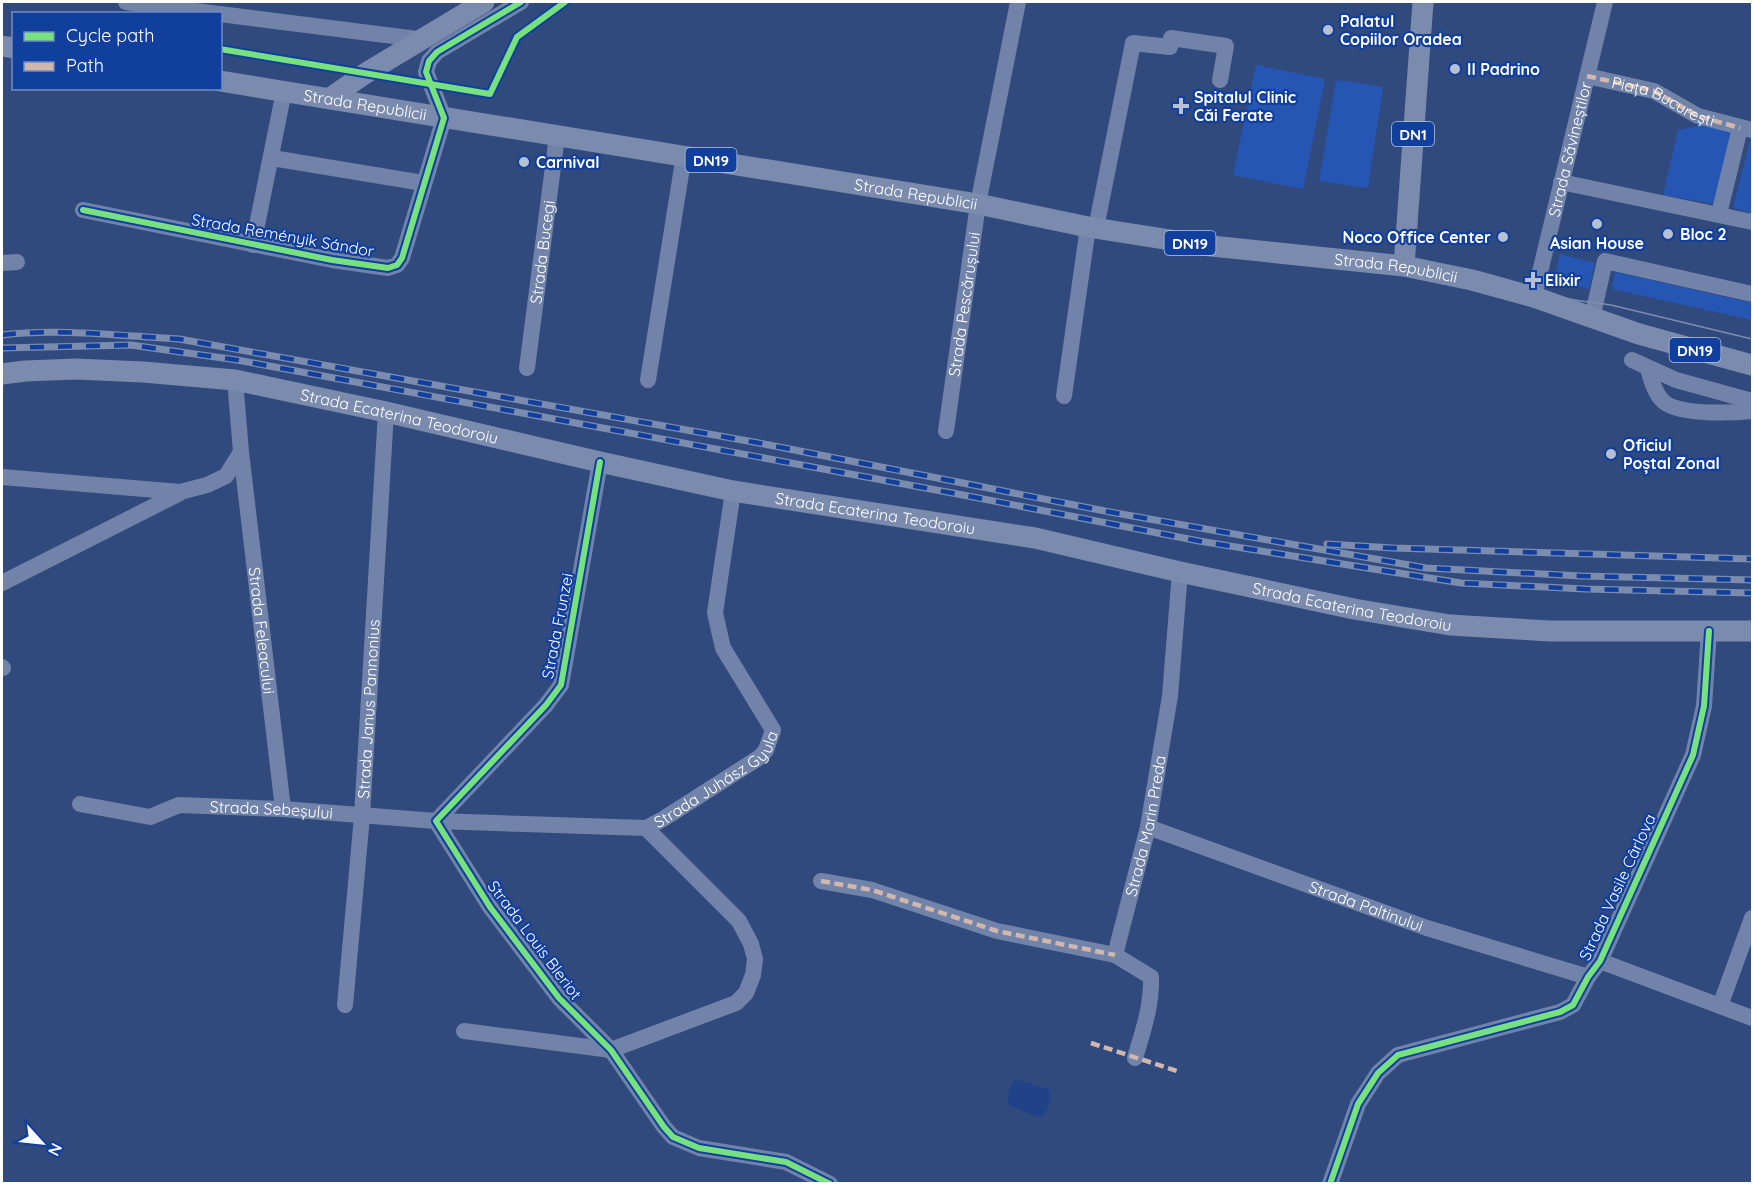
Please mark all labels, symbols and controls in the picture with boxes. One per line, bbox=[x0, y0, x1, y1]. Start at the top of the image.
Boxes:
place label: Palatul Copiilor Oradea bbox=[1340, 11, 1462, 49]
legend bbox=[12, 12, 222, 90]
marker: Palatul Copiilor Oradea bbox=[1321, 23, 1335, 37]
text: Cycle path bbox=[66, 24, 154, 47]
text: Path bbox=[66, 54, 104, 77]
place label: Il Padrino bbox=[1467, 59, 1540, 79]
marker: Il Padrino bbox=[1448, 62, 1462, 76]
street label: Piața București bbox=[1610, 72, 1717, 130]
street label: Strada Săvineștilor bbox=[1544, 80, 1595, 219]
street label: Strada Republicii bbox=[302, 85, 428, 124]
place label: Spitalul Clinic Căi Ferate bbox=[1194, 87, 1296, 125]
marker: Spitalul Clinic Căi Ferate bbox=[1172, 97, 1190, 115]
road number: DN1 bbox=[1392, 122, 1434, 146]
road number: DN19 bbox=[686, 148, 736, 172]
place label: Carnival bbox=[536, 152, 600, 172]
marker: Carnival bbox=[517, 155, 531, 169]
street label: Strada Republicii bbox=[853, 174, 979, 214]
street label: Strada Bucegi bbox=[525, 199, 559, 305]
street label: Strada Reményik Sándor bbox=[190, 209, 376, 261]
marker: Asian House bbox=[1590, 217, 1604, 231]
place label: Bloc 2 bbox=[1680, 224, 1726, 244]
place label: Noco Office Center bbox=[1342, 227, 1491, 247]
marker: Bloc 2 bbox=[1661, 227, 1675, 241]
marker: Noco Office Center bbox=[1496, 230, 1510, 244]
street label: Strada Pescărușului bbox=[944, 231, 984, 378]
road number: DN19 bbox=[1164, 231, 1216, 255]
place label: Asian House bbox=[1550, 233, 1644, 253]
street label: Strada Republicii bbox=[1333, 249, 1459, 287]
place label: Elixir bbox=[1545, 270, 1581, 290]
marker: Elixir bbox=[1526, 273, 1540, 287]
road number: DN19 bbox=[1670, 338, 1720, 362]
street label: Strada Ecaterina Teodoroiu bbox=[299, 384, 500, 448]
place label: Oficiul Poștal Zonal bbox=[1623, 435, 1720, 474]
marker: Oficiul Poștal Zonal bbox=[1604, 447, 1618, 461]
street label: Strada Ecaterina Teodoroiu bbox=[774, 488, 977, 539]
street label: Strada Feleacului bbox=[245, 566, 279, 695]
street label: Strada Frunzei bbox=[537, 571, 577, 681]
street label: Strada Ecaterina Teodoroiu bbox=[1251, 578, 1453, 635]
street label: Strada Janus Pannonius bbox=[353, 619, 384, 799]
street label: Strada Juhász Gyula bbox=[650, 728, 782, 832]
street label: Strada Marin Preda bbox=[1121, 754, 1170, 899]
street label: Strada Sebeșului bbox=[209, 796, 334, 823]
street label: Strada Vasile Cârlova bbox=[1574, 811, 1660, 963]
street label: Strada Louis Bleriot bbox=[484, 876, 586, 1004]
street label: Strada Paltinului bbox=[1306, 876, 1426, 936]
north arrow bbox=[12, 1113, 72, 1173]
text: N bbox=[44, 1140, 67, 1160]

